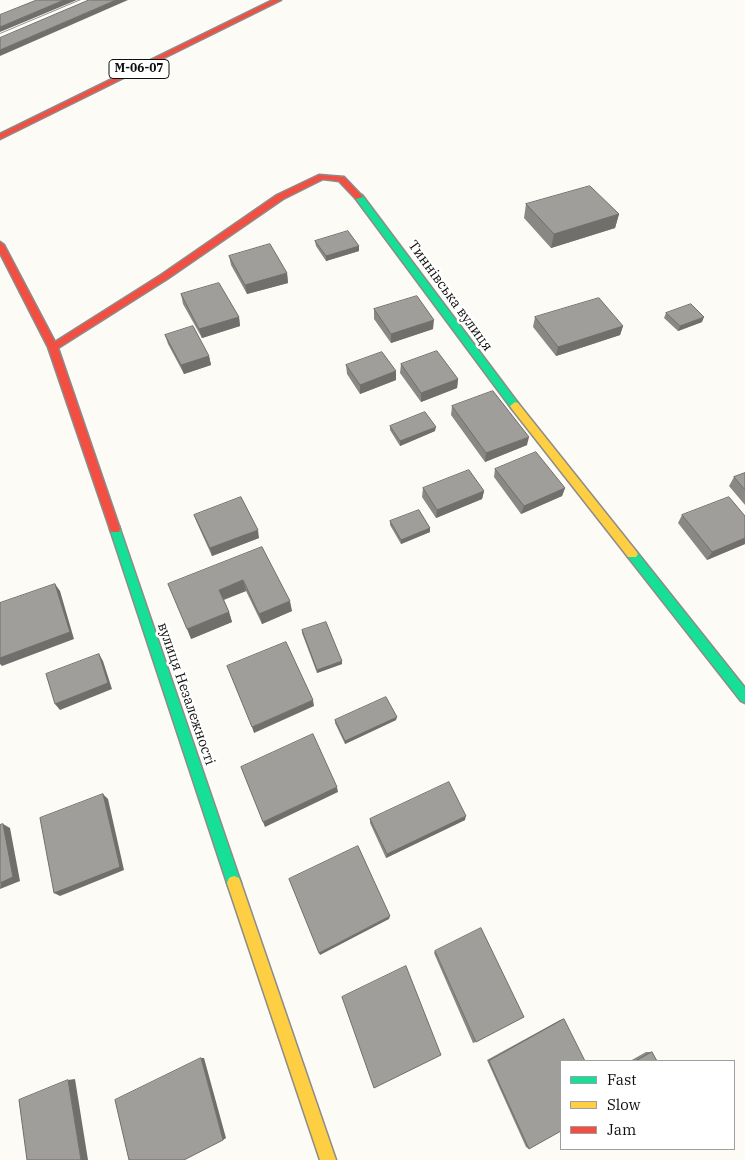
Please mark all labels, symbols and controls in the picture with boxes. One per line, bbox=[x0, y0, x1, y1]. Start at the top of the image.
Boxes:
road number: М-06-07 bbox=[109, 60, 169, 78]
street label: Тиннівська вулиця bbox=[404, 237, 496, 355]
street label: вулиця Незалежності bbox=[154, 621, 218, 767]
legend bbox=[560, 1060, 735, 1150]
text: Fast bbox=[607, 1070, 637, 1089]
text: Slow bbox=[607, 1095, 640, 1114]
text: Jam bbox=[607, 1120, 636, 1139]

